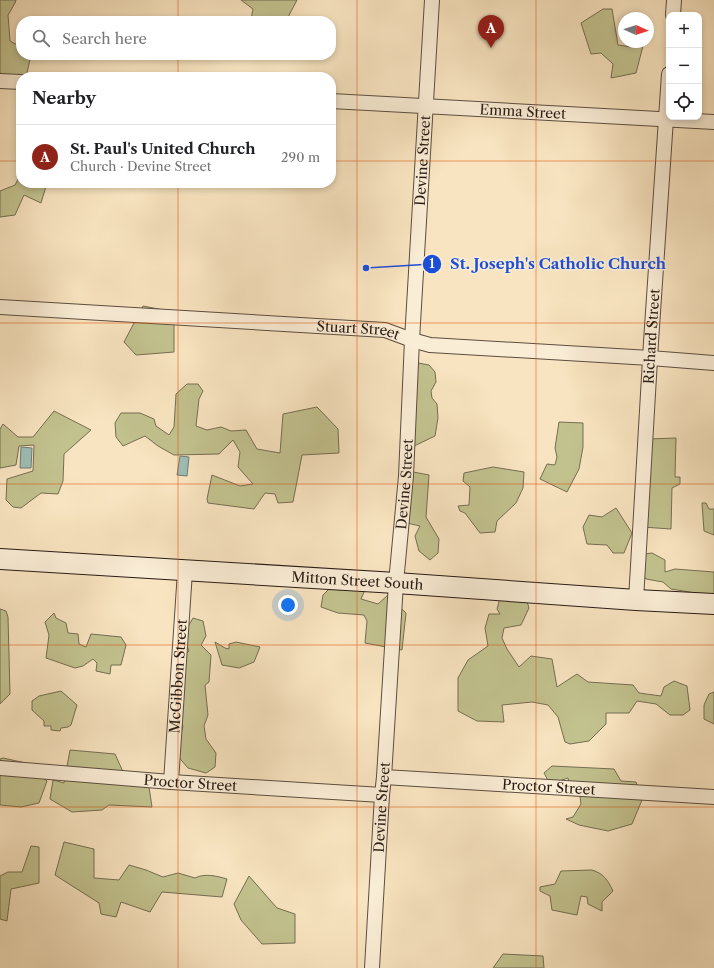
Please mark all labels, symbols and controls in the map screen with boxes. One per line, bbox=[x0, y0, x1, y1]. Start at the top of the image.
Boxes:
north arrow bbox=[618, 12, 654, 48]
map controls bbox=[666, 12, 702, 120]
button: + bbox=[666, 12, 702, 48]
pin: A bbox=[478, 15, 504, 48]
search box bbox=[16, 16, 336, 60]
icon: search bbox=[30, 27, 52, 49]
text: Search here bbox=[62, 29, 147, 48]
button: − bbox=[666, 48, 702, 84]
button: locate bbox=[666, 84, 702, 120]
text: Nearby bbox=[32, 88, 96, 108]
street label: Emma Street bbox=[479, 100, 566, 123]
street label: Devine Street bbox=[411, 115, 434, 207]
text: St. Paul's United Church bbox=[70, 139, 255, 158]
text: A bbox=[40, 149, 50, 165]
text: 290 m bbox=[281, 149, 320, 165]
text: Church · Devine Street bbox=[70, 158, 211, 174]
callout: St. Joseph's Catholic Church bbox=[422, 250, 674, 277]
text: St. Joseph's Catholic Church bbox=[450, 254, 667, 273]
text: 1 bbox=[429, 256, 435, 271]
street label: Richard Street bbox=[640, 288, 664, 385]
street label: Stuart Street bbox=[316, 317, 402, 344]
street label: Devine Street bbox=[392, 438, 417, 530]
street label: Mitton Street South bbox=[291, 568, 424, 594]
your location bbox=[278, 595, 298, 615]
street label: McGibbon Street bbox=[165, 618, 191, 734]
street label: Devine Street bbox=[370, 761, 394, 853]
street label: Proctor Street bbox=[143, 771, 238, 795]
street label: Proctor Street bbox=[501, 775, 596, 799]

